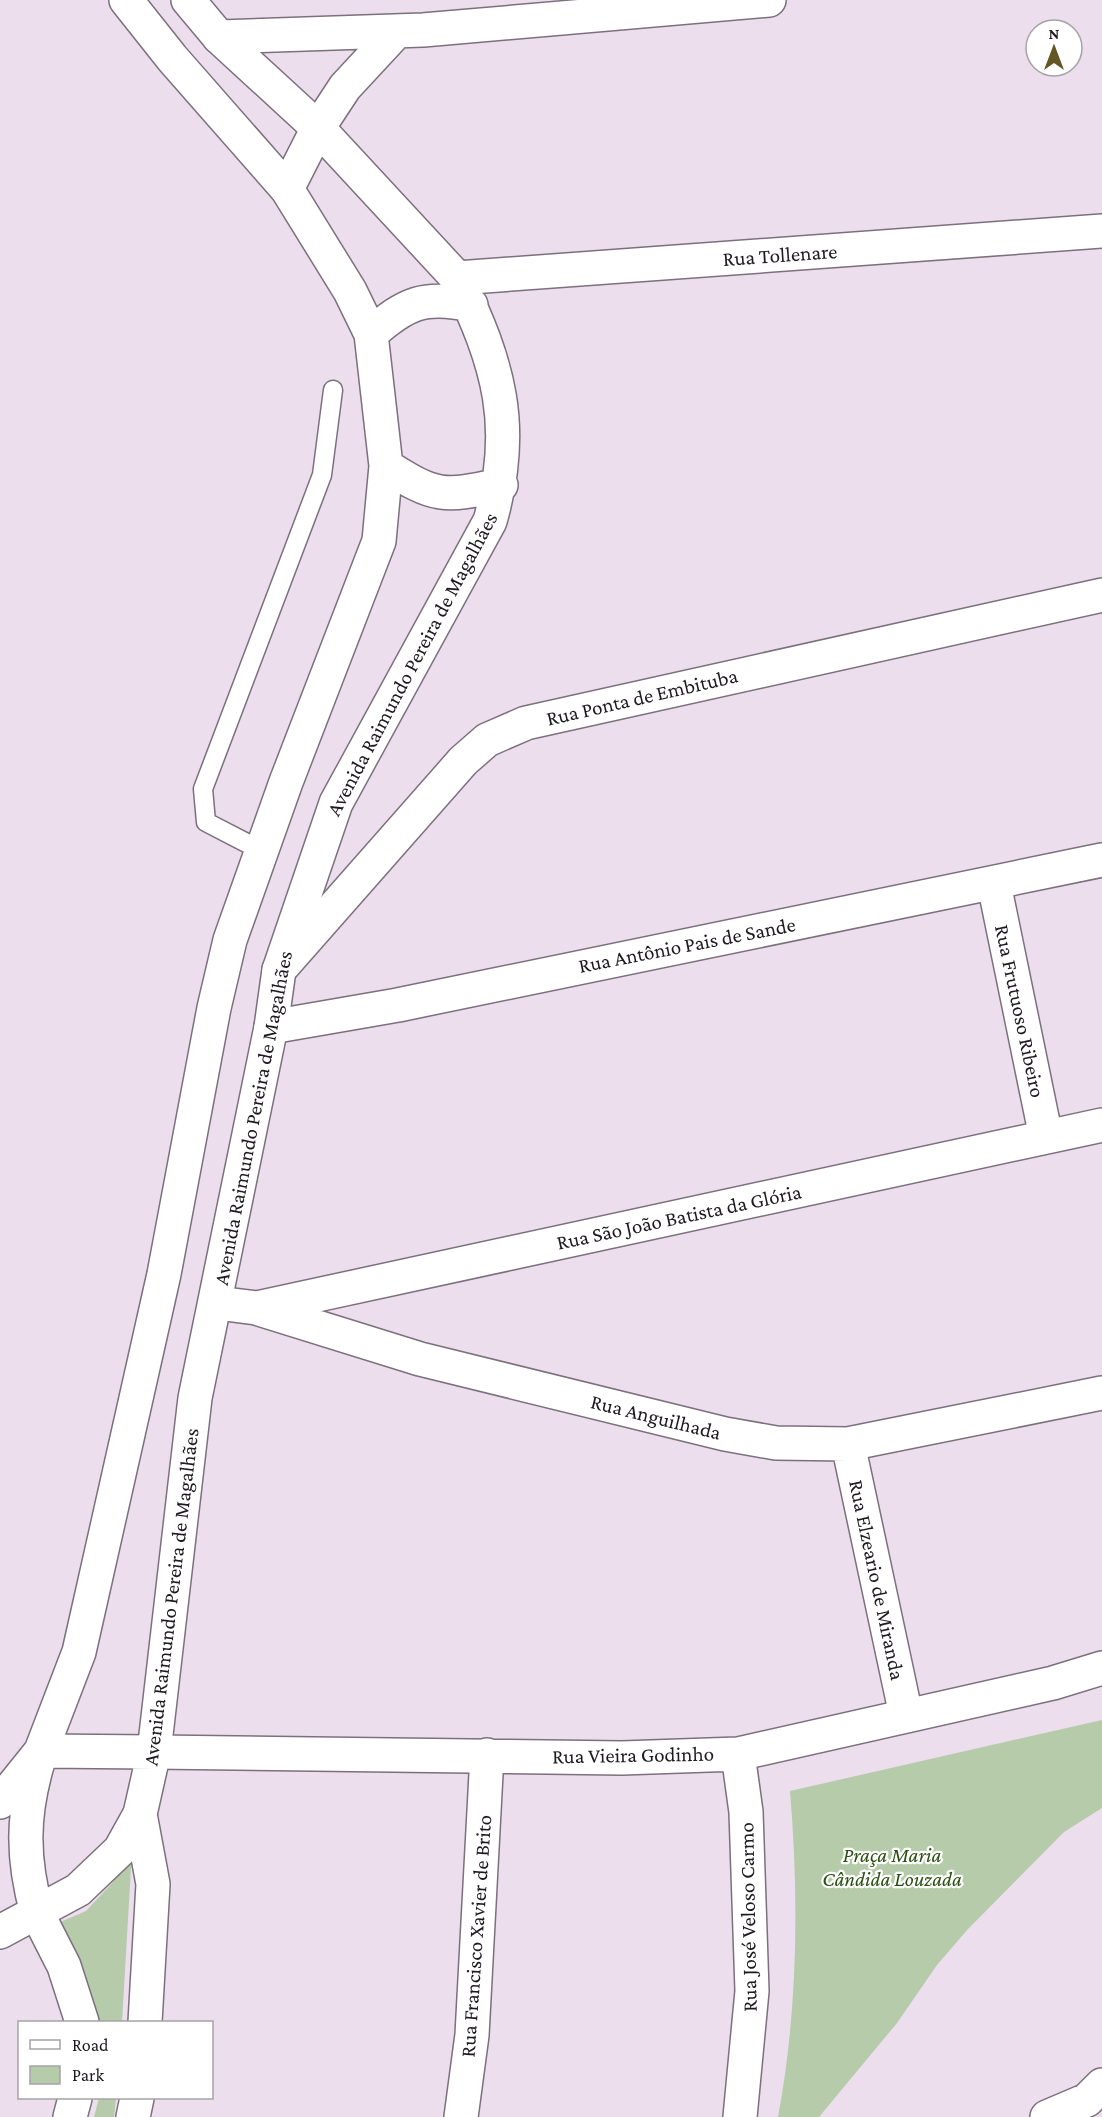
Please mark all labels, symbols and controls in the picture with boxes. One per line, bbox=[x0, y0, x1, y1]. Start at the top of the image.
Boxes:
north arrow bbox=[1024, 18, 1084, 78]
text: N bbox=[1049, 25, 1060, 42]
street label: Rua Tollenare bbox=[722, 239, 838, 271]
street label: Avenida Raimundo Pereira de Magalhães bbox=[322, 508, 502, 820]
street label: Rua Ponta de Embituba bbox=[544, 663, 740, 731]
street label: Rua Antônio Pais de Sande bbox=[576, 912, 798, 978]
street label: Rua Frutuoso Ribeiro bbox=[990, 922, 1050, 1100]
street label: Avenida Raimundo Pereira de Magalhães bbox=[209, 949, 297, 1287]
street label: Rua São João Batista da Glória bbox=[554, 1179, 804, 1255]
street label: Rua Anguilhada bbox=[588, 1389, 724, 1445]
street label: Avenida Raimundo Pereira de Magalhães bbox=[138, 1427, 204, 1767]
street label: Rua Elzeario de Miranda bbox=[844, 1478, 910, 1683]
street label: Rua Vieira Godinho bbox=[552, 1742, 714, 1768]
street label: Rua Francisco Xavier de Brito bbox=[456, 1814, 496, 2058]
street label: Rua José Veloso Carmo bbox=[734, 1822, 762, 2012]
park label: Praça Maria Cândida Louzada bbox=[822, 1843, 962, 1891]
legend bbox=[18, 2021, 213, 2099]
text: Road bbox=[72, 2035, 109, 2055]
text: Park bbox=[72, 2065, 104, 2085]

